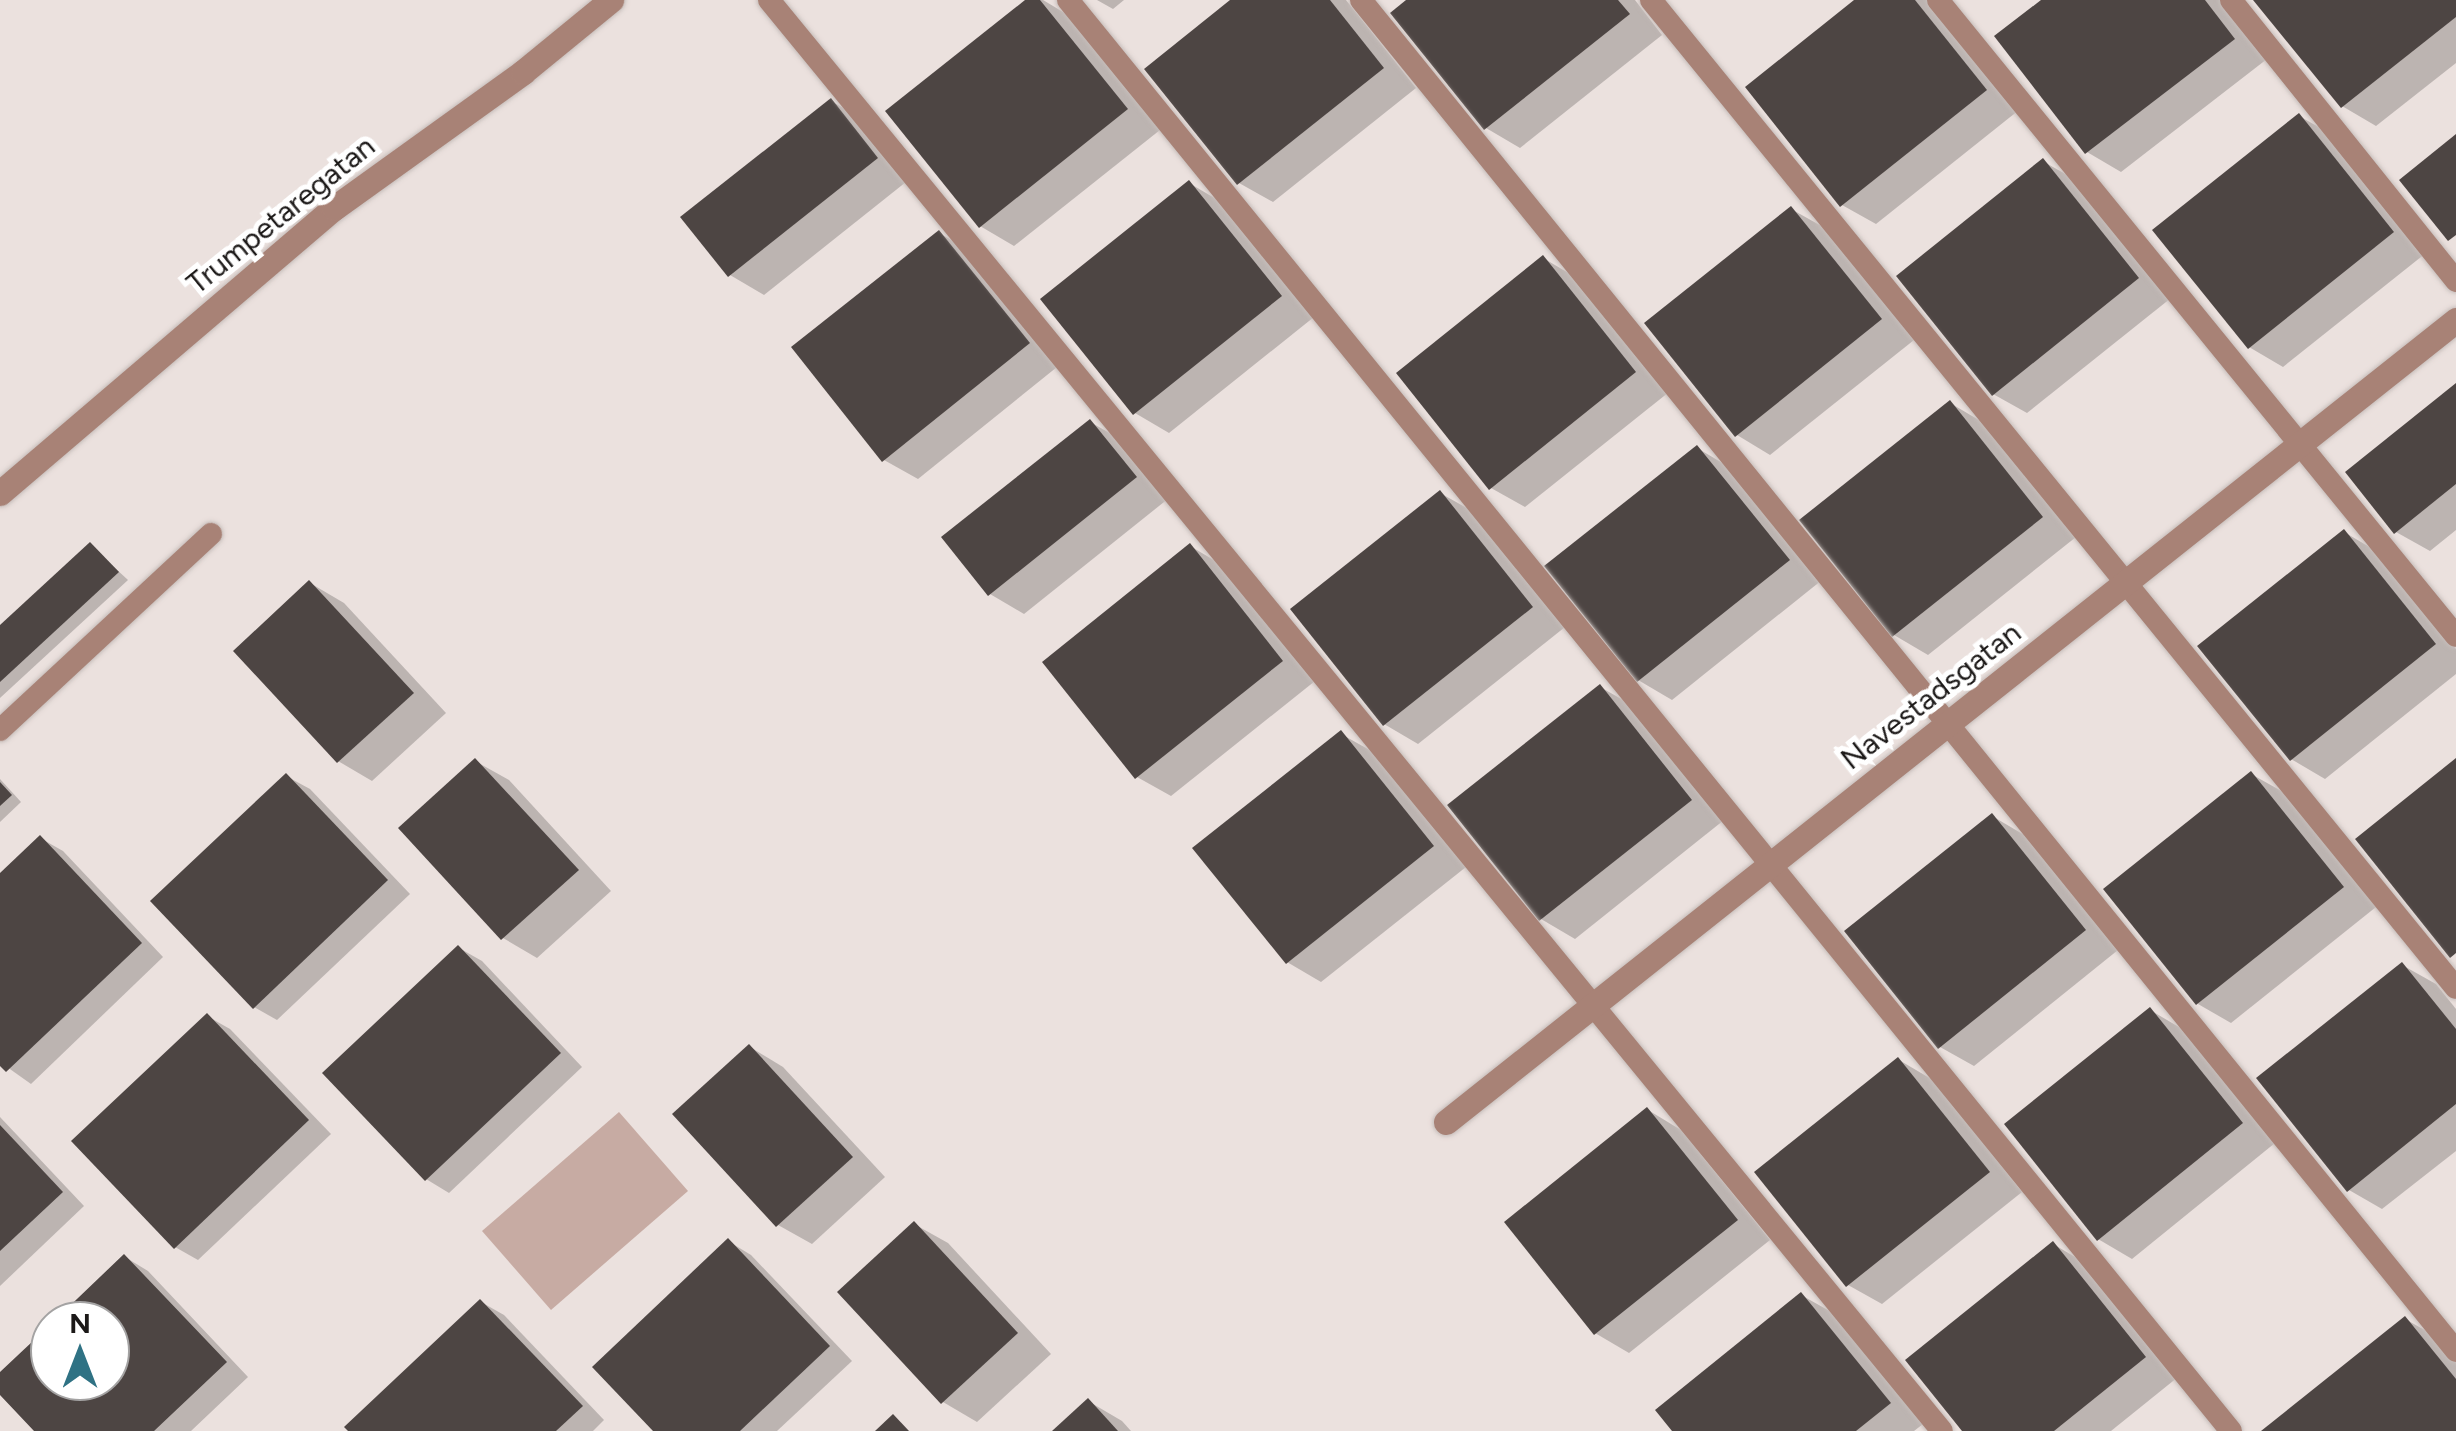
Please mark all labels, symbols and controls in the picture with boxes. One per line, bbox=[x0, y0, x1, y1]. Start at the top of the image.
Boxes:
street label: Trumpetaregatan bbox=[180, 128, 382, 302]
street label: Navestadsgatan bbox=[1834, 615, 2028, 777]
north arrow bbox=[30, 1301, 130, 1401]
text: N bbox=[69, 1306, 91, 1340]

